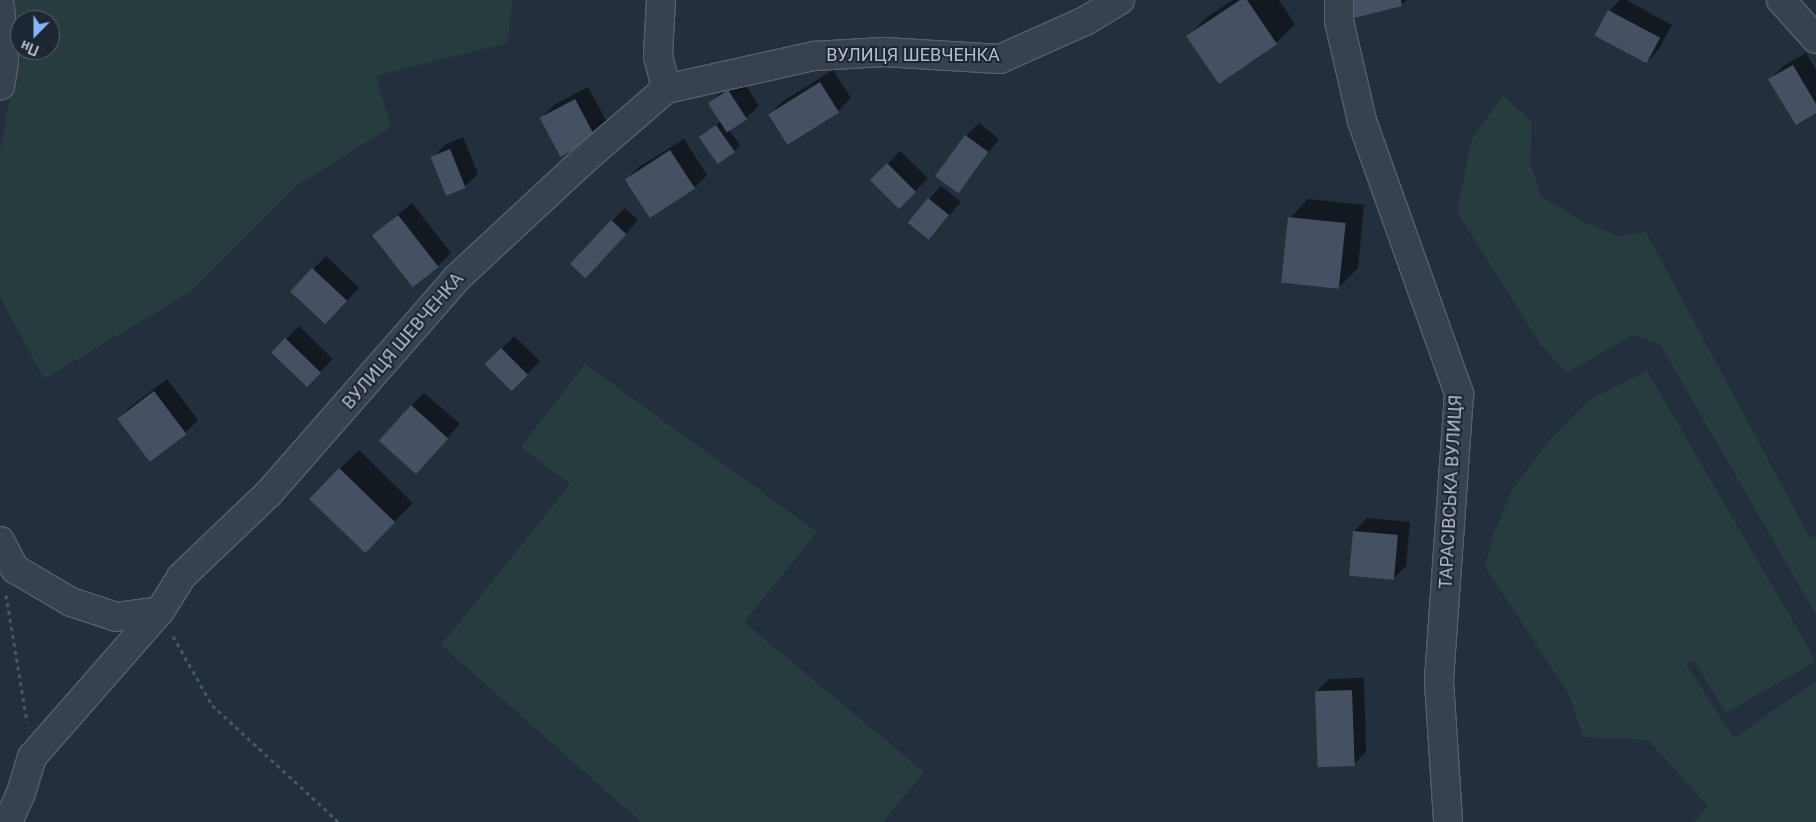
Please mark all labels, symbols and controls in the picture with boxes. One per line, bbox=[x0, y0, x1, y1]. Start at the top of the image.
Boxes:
north arrow bbox=[10, 10, 60, 60]
text: Пн bbox=[19, 37, 41, 59]
street label: ВУЛИЦЯ ШЕВЧЕНКА bbox=[826, 44, 1000, 66]
street label: ВУЛИЦЯ ШЕВЧЕНКА bbox=[338, 268, 468, 414]
street label: ТАРАСІВСЬКА ВУЛИЦЯ bbox=[1435, 394, 1467, 590]

